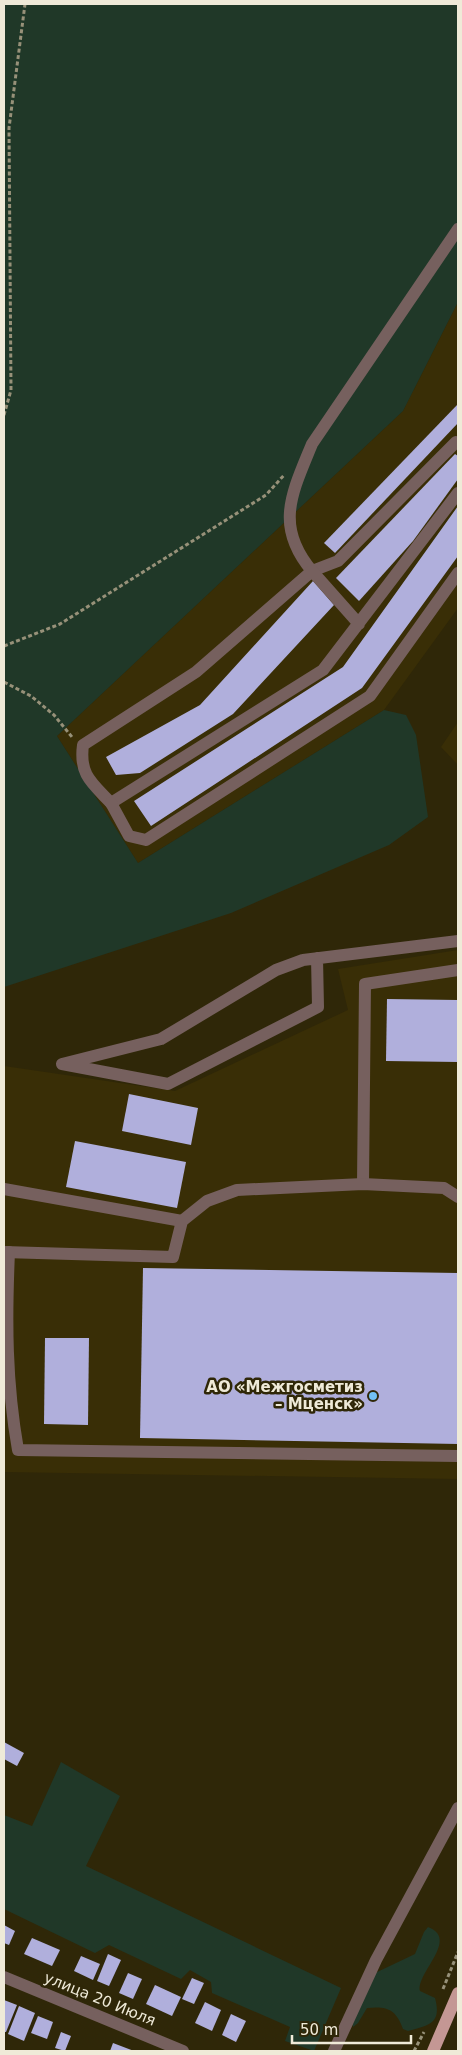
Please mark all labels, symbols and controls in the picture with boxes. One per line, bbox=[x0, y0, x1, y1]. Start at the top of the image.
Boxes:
place label: АО «Межгосметиз – Мценск» bbox=[206, 1378, 363, 1413]
marker: АО «Межгосметиз – Мценск» bbox=[367, 1390, 379, 1402]
street label: улица 20 Июля bbox=[42, 1968, 158, 2030]
scale bar bbox=[292, 2012, 411, 2044]
text: 50 m bbox=[300, 2021, 338, 2039]

